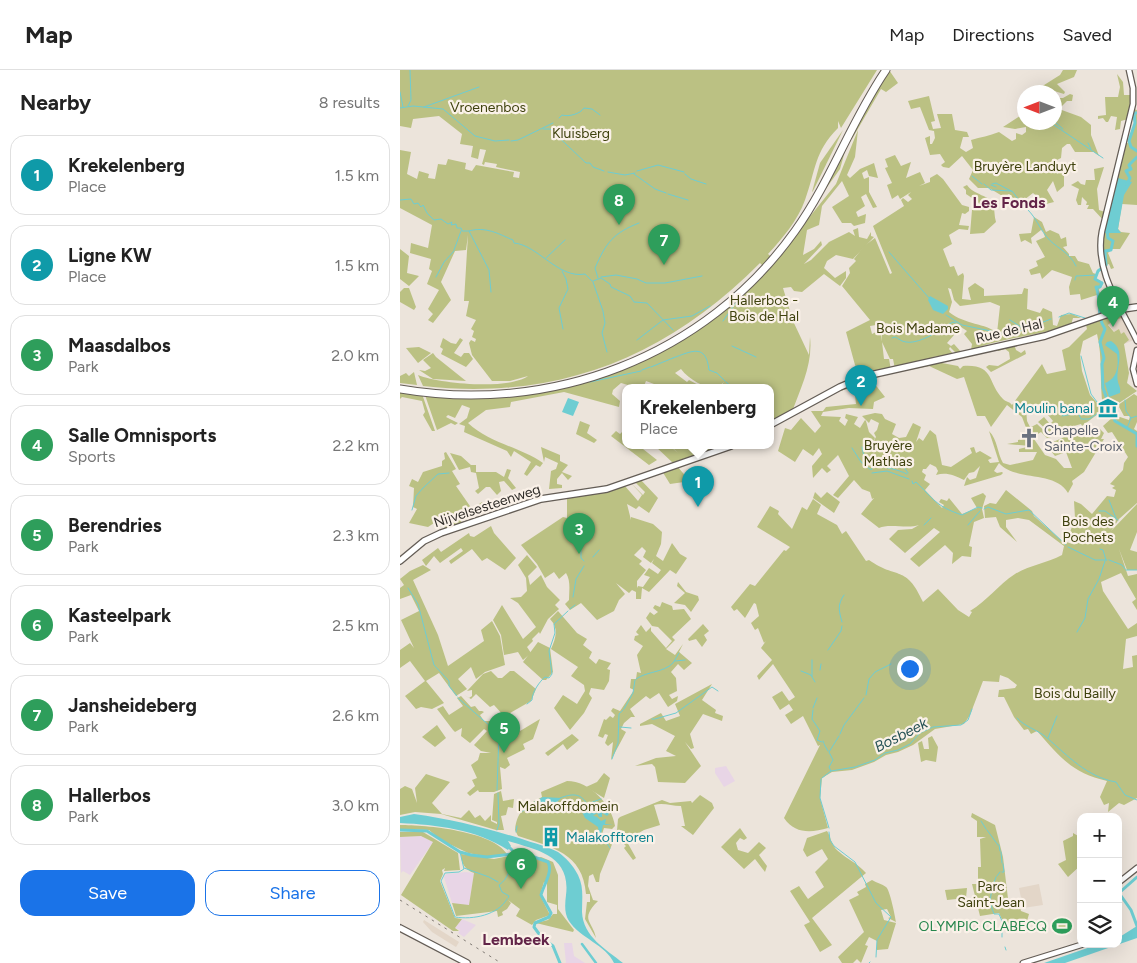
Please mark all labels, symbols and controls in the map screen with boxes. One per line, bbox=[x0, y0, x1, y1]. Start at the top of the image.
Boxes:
text: Map bbox=[25, 20, 73, 49]
text: Map bbox=[889, 24, 924, 46]
text: Directions bbox=[952, 24, 1034, 46]
text: Saved bbox=[1062, 24, 1112, 46]
north arrow bbox=[1017, 85, 1062, 130]
text: Nearby bbox=[20, 90, 91, 115]
text: 8 results bbox=[319, 93, 380, 112]
park label: Vroenenbos bbox=[450, 99, 526, 116]
park label: Kluisberg bbox=[552, 125, 610, 142]
text: Krekelenberg bbox=[68, 154, 185, 177]
park label: Bruyère Landuyt bbox=[974, 158, 1076, 175]
text: 1 bbox=[34, 166, 40, 185]
text: 1.5 km bbox=[335, 166, 379, 185]
text: Place bbox=[68, 177, 106, 196]
pin: 8 bbox=[603, 184, 635, 225]
district label: Les Fonds bbox=[973, 193, 1046, 212]
pin: 7 bbox=[648, 224, 680, 265]
text: Ligne KW bbox=[68, 244, 152, 267]
text: 2 bbox=[32, 256, 42, 275]
text: 1.5 km bbox=[335, 256, 379, 275]
text: Place bbox=[68, 267, 106, 286]
pin: 4 bbox=[1097, 286, 1129, 327]
park label: Hallerbos - Bois de Hal bbox=[729, 292, 799, 325]
street label: Rue de Hal bbox=[974, 315, 1044, 347]
park label: Bois Madame bbox=[876, 320, 960, 337]
text: Maasdalbos bbox=[68, 334, 171, 357]
text: 3 bbox=[33, 346, 41, 365]
text: 2.0 km bbox=[331, 346, 379, 365]
text: Park bbox=[68, 357, 98, 376]
pin: 2 bbox=[845, 365, 877, 406]
popup bbox=[622, 384, 774, 449]
text: Krekelenberg bbox=[640, 396, 756, 419]
museum icon: Moulin banal bbox=[1097, 397, 1119, 419]
place label: Moulin banal bbox=[1014, 400, 1093, 417]
text: Place bbox=[640, 419, 678, 438]
place label: Chapelle Sainte-Croix bbox=[1044, 422, 1123, 455]
text: Salle Omnisports bbox=[68, 424, 216, 447]
church icon: Chapelle Sainte-Croix bbox=[1018, 427, 1040, 449]
text: 4 bbox=[32, 436, 42, 455]
text: 2.2 km bbox=[332, 436, 379, 455]
park label: Bruyère Mathias bbox=[864, 437, 913, 470]
text: Sports bbox=[68, 447, 115, 466]
pin: 1 bbox=[682, 466, 714, 507]
street label: Nijvelsesteenweg bbox=[431, 481, 543, 531]
pin: 3 bbox=[563, 513, 595, 554]
park label: Bois des Pochets bbox=[1062, 513, 1114, 546]
text: Berendries bbox=[68, 514, 162, 537]
text: 5 bbox=[32, 526, 42, 545]
text: 2.3 km bbox=[333, 526, 379, 545]
text: Park bbox=[68, 537, 98, 556]
text: Kasteelpark bbox=[68, 604, 171, 627]
text: 6 bbox=[32, 616, 42, 635]
text: 2.5 km bbox=[332, 616, 379, 635]
text: Park bbox=[68, 627, 98, 646]
your location bbox=[897, 656, 923, 682]
park label: Bois du Bailly bbox=[1034, 685, 1117, 702]
text: Jansheideberg bbox=[68, 694, 197, 717]
text: 7 bbox=[33, 706, 41, 725]
text: 2.6 km bbox=[332, 706, 379, 725]
pin: 5 bbox=[488, 712, 520, 753]
water label: Bosbeek bbox=[871, 714, 931, 756]
text: Park bbox=[68, 717, 98, 736]
text: Hallerbos bbox=[68, 784, 151, 807]
text: 8 bbox=[32, 796, 42, 815]
text: 3.0 km bbox=[331, 796, 379, 815]
park label: Malakoffdomein bbox=[517, 798, 619, 815]
text: Park bbox=[68, 807, 98, 826]
map controls bbox=[1077, 813, 1122, 948]
button: + bbox=[1077, 813, 1122, 858]
building icon: Malakofftoren bbox=[540, 826, 562, 848]
place label: Malakofftoren bbox=[566, 829, 654, 846]
pin: 6 bbox=[505, 848, 537, 889]
button: − bbox=[1077, 858, 1122, 903]
button: Save bbox=[20, 870, 195, 916]
button: Share bbox=[205, 870, 380, 916]
park label: Parc Saint-Jean bbox=[957, 878, 1025, 911]
button: layers bbox=[1077, 903, 1122, 948]
sports icon: OLYMPIC CLABECQ bbox=[1051, 915, 1073, 937]
place label: OLYMPIC CLABECQ bbox=[919, 918, 1047, 935]
district label: Lembeek bbox=[482, 930, 550, 949]

